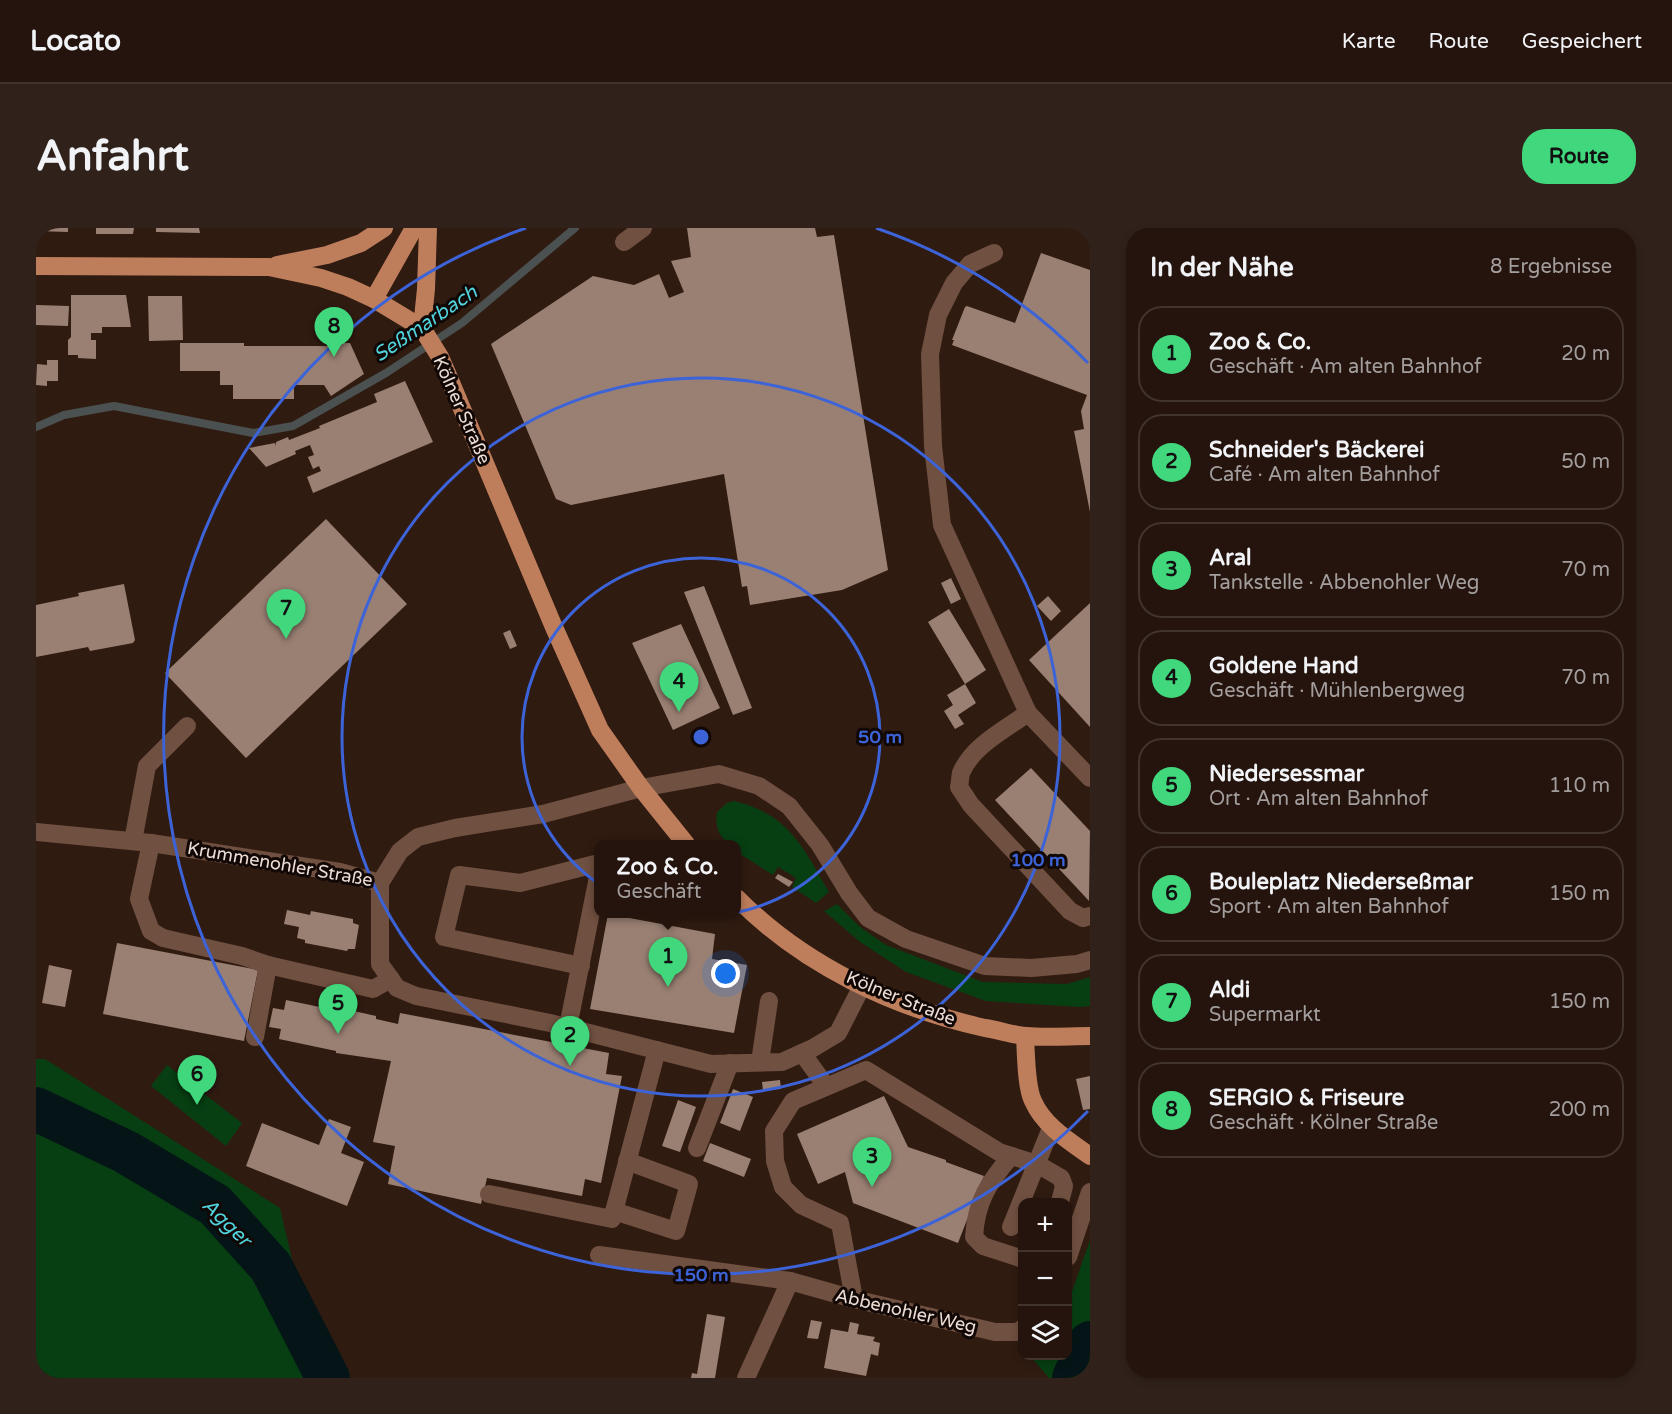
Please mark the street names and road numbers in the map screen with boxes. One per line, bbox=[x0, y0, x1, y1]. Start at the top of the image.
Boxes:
street label: Kölner Straße bbox=[428, 353, 496, 467]
street label: Krummenohler Straße bbox=[186, 837, 374, 891]
street label: Kölner Straße bbox=[843, 966, 959, 1030]
street label: Abbenohler Weg bbox=[833, 1284, 979, 1338]

